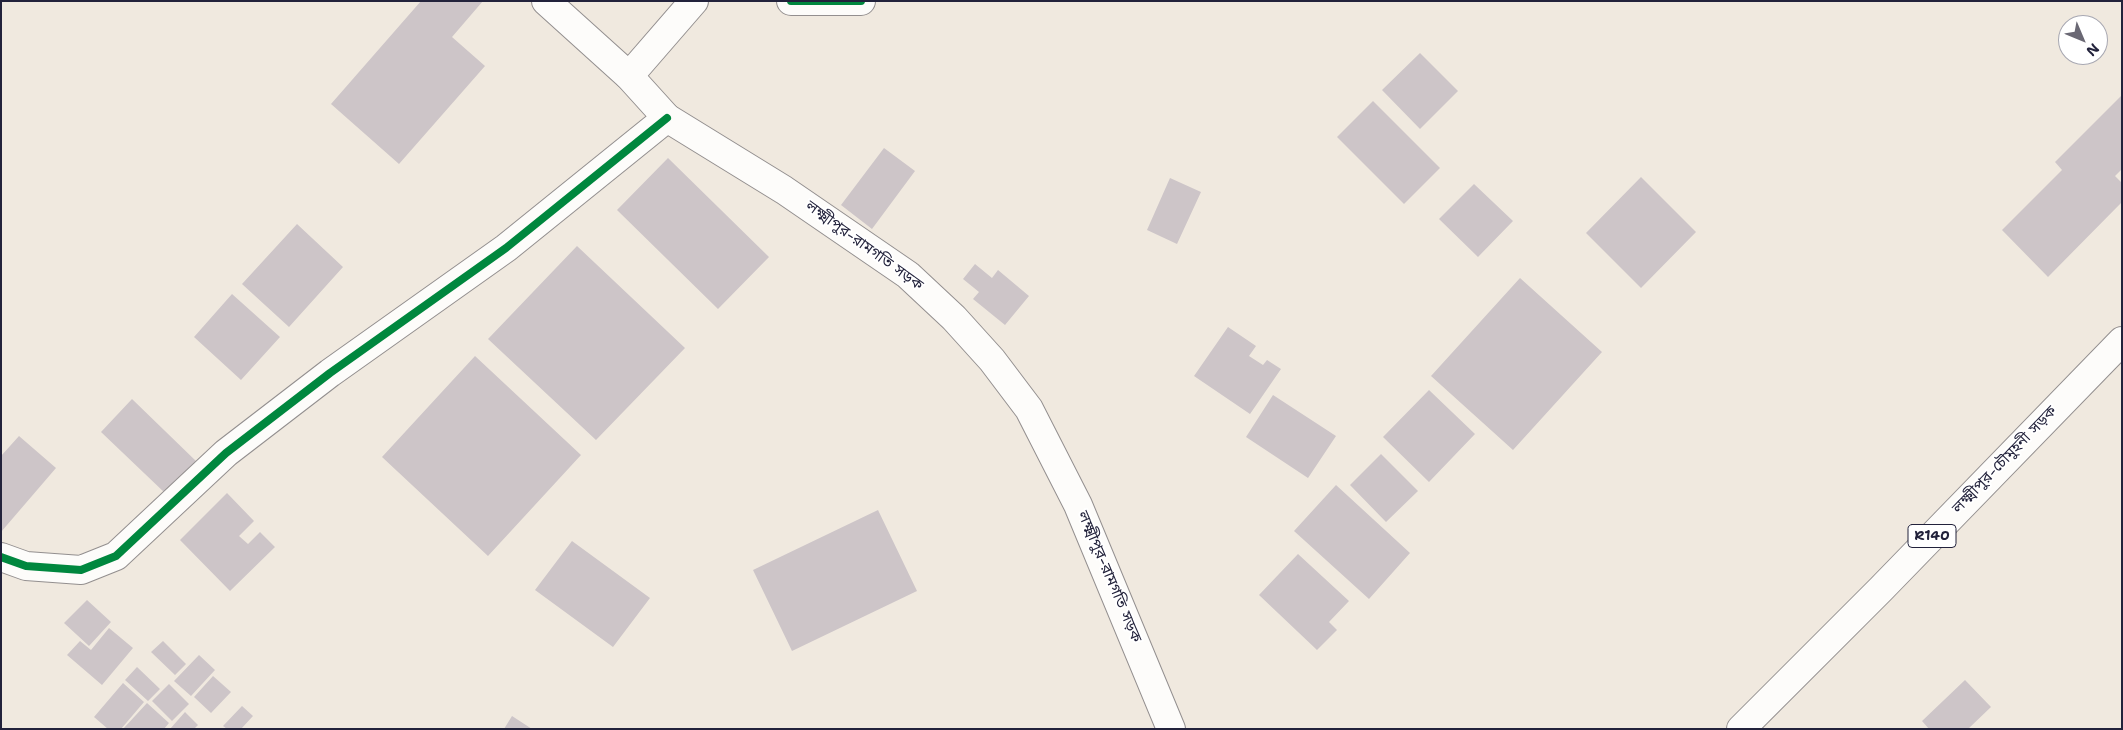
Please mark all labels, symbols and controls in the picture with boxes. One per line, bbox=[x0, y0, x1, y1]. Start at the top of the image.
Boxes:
north arrow bbox=[2058, 15, 2108, 65]
text: N bbox=[2083, 40, 2103, 60]
street label: লক্ষ্মীপুর-রামগতি সড়ক bbox=[802, 197, 926, 295]
street label: লক্ষ্মীপুর-চৌমুহনী সড়ক bbox=[1949, 403, 2061, 517]
street label: লক্ষ্মীপুর-রামগতি সড়ক bbox=[1073, 509, 1145, 645]
road number: R140 bbox=[1908, 524, 1956, 548]

